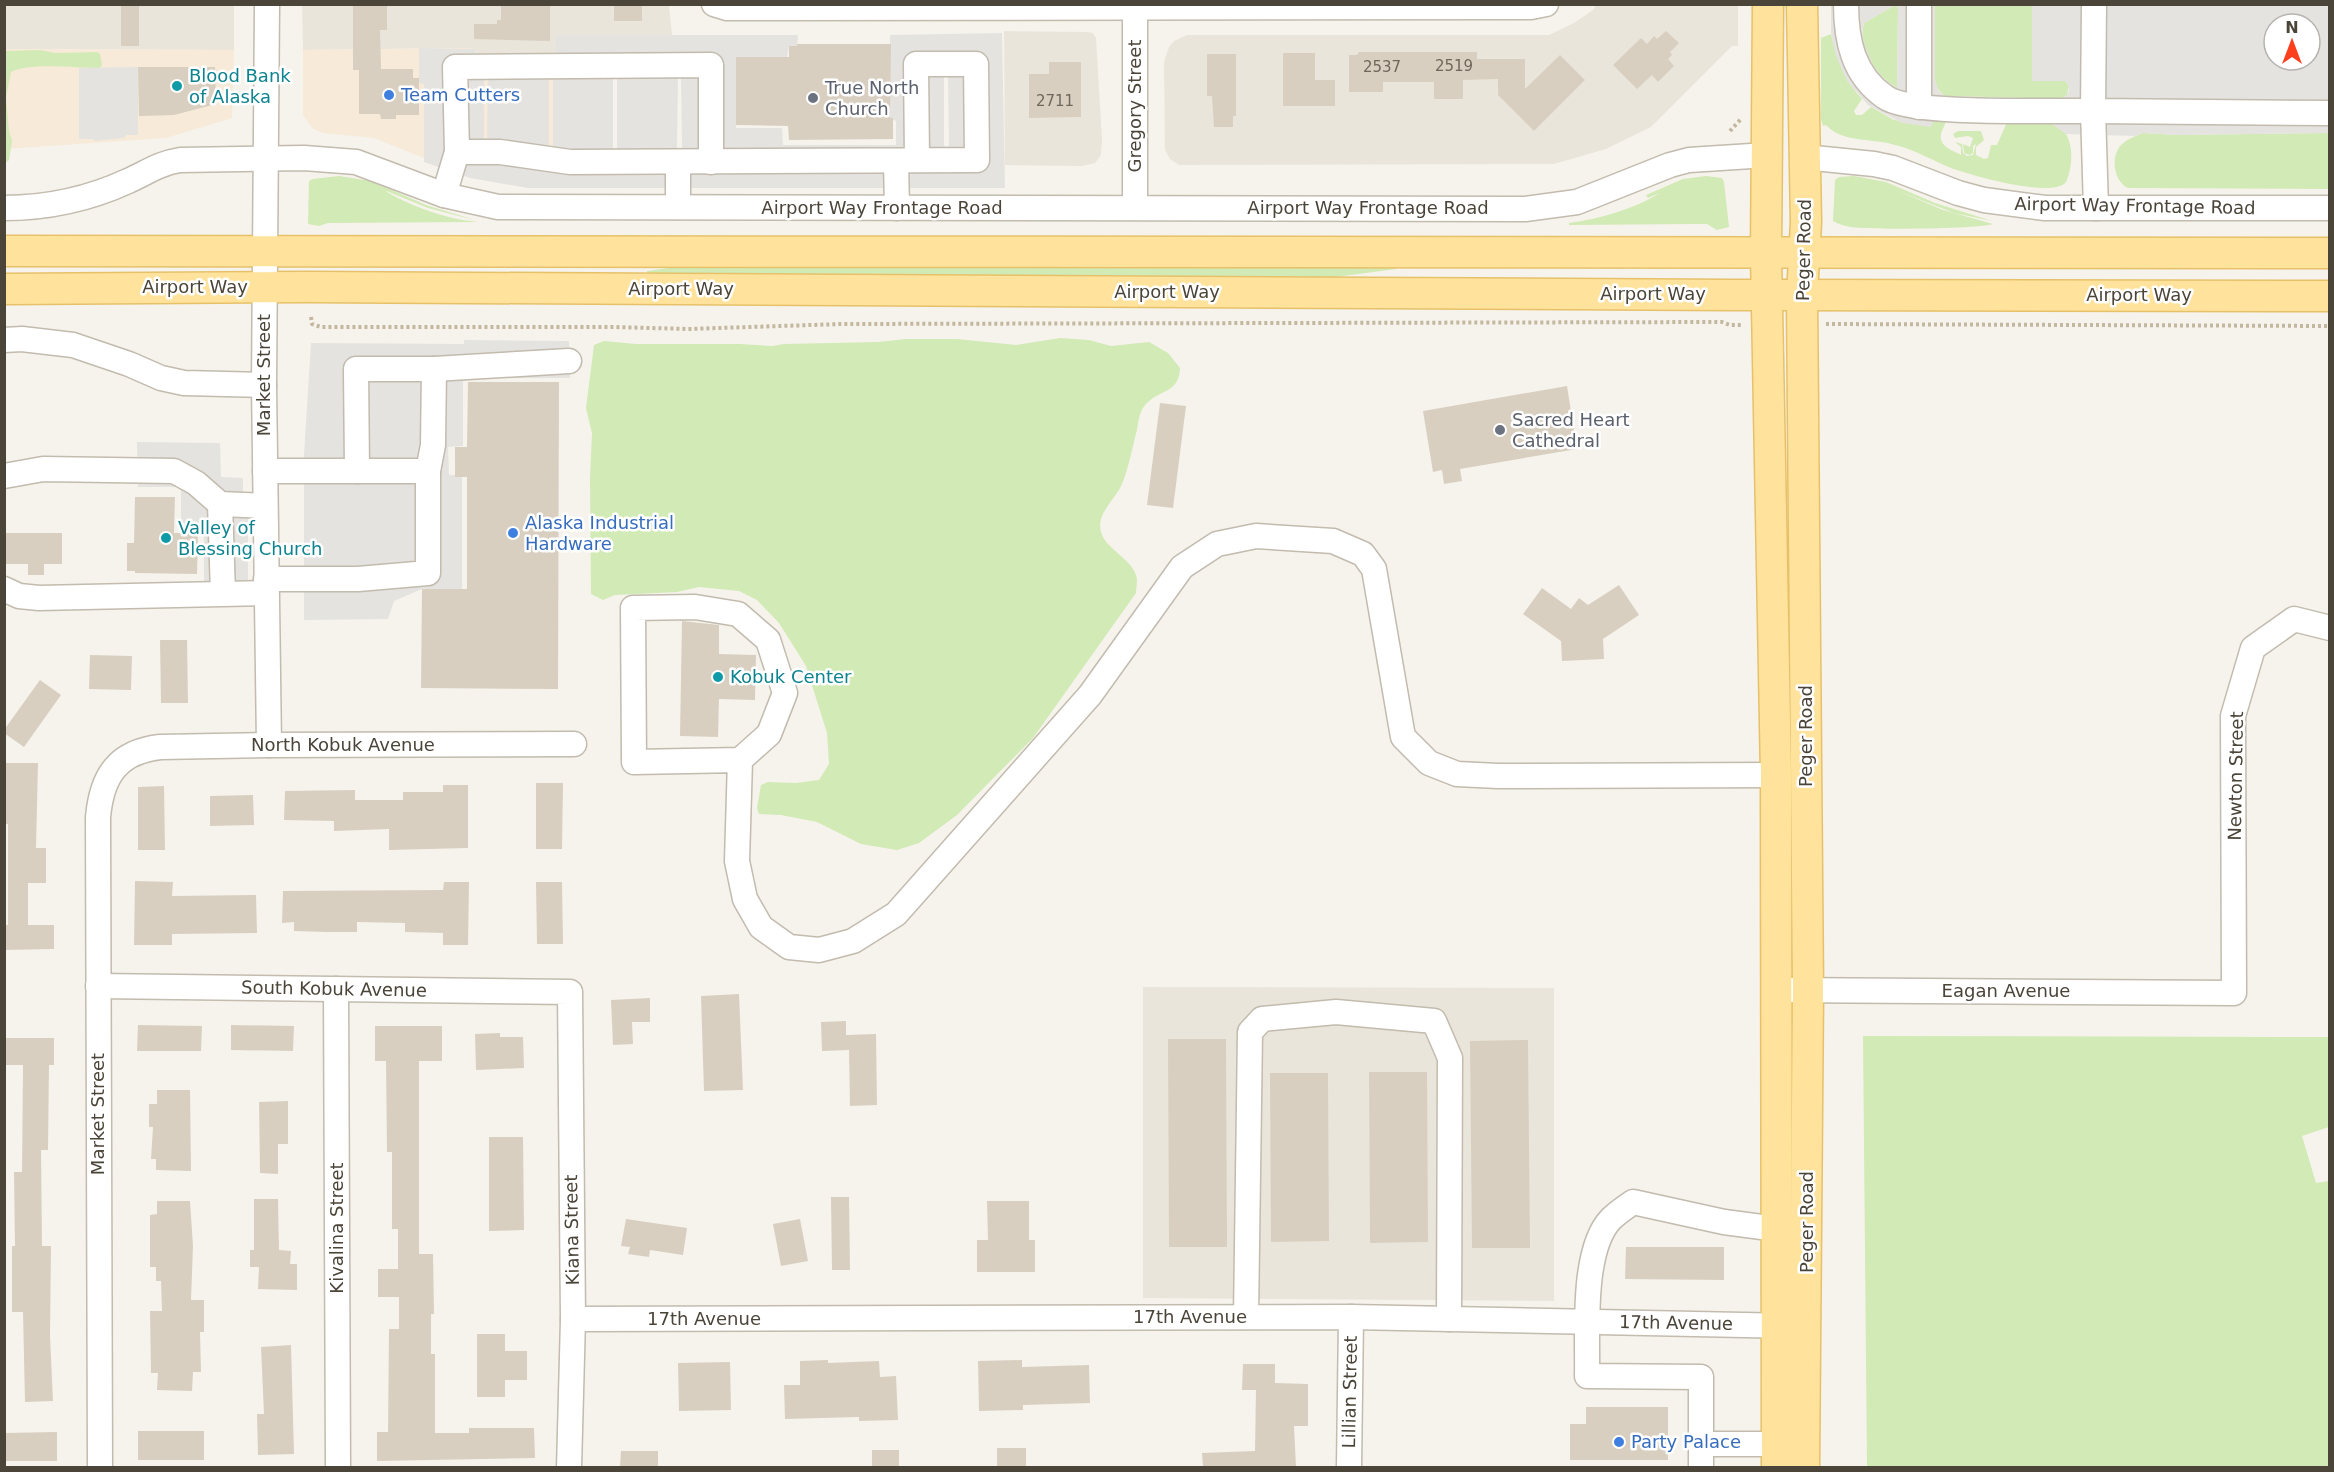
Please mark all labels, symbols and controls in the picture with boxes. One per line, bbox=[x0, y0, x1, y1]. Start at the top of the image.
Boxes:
north arrow bbox=[2262, 12, 2322, 72]
text: N bbox=[2285, 18, 2299, 37]
street label: Gregory Street bbox=[1124, 40, 1145, 172]
house number: 2519 bbox=[1435, 57, 1473, 75]
house number: 2537 bbox=[1363, 58, 1401, 76]
place label: Blood Bank of Alaska bbox=[189, 65, 291, 107]
place label: True North Church bbox=[824, 77, 919, 119]
marker: Blood Bank of Alaska bbox=[170, 79, 184, 93]
place label: Team Cutters bbox=[400, 84, 520, 105]
marker: Team Cutters bbox=[382, 88, 396, 102]
marker: True North Church bbox=[806, 91, 820, 105]
house number: 2711 bbox=[1036, 92, 1074, 110]
street label: Airport Way Frontage Road bbox=[2014, 193, 2256, 218]
street label: Airport Way Frontage Road bbox=[761, 197, 1003, 218]
street label: Airport Way Frontage Road bbox=[1247, 197, 1489, 218]
street label: Peger Road bbox=[1792, 199, 1815, 301]
street label: Airport Way bbox=[142, 276, 248, 297]
street label: Airport Way bbox=[628, 278, 734, 299]
street label: Airport Way bbox=[1114, 281, 1220, 302]
street label: Airport Way bbox=[1600, 283, 1706, 304]
street label: Airport Way bbox=[2086, 284, 2192, 305]
street label: Market Street bbox=[253, 314, 274, 436]
place label: Sacred Heart Cathedral bbox=[1512, 409, 1630, 451]
marker: Sacred Heart Cathedral bbox=[1493, 423, 1507, 437]
place label: Alaska Industrial Hardware bbox=[525, 512, 674, 554]
place label: Valley of Blessing Church bbox=[178, 517, 322, 559]
marker: Alaska Industrial Hardware bbox=[506, 526, 520, 540]
marker: Valley of Blessing Church bbox=[159, 531, 173, 545]
place label: Kobuk Center bbox=[730, 666, 852, 687]
marker: Kobuk Center bbox=[711, 670, 725, 684]
street label: Peger Road bbox=[1795, 685, 1816, 787]
street label: Newton Street bbox=[2224, 711, 2247, 841]
street label: North Kobuk Avenue bbox=[251, 734, 435, 755]
street label: South Kobuk Avenue bbox=[241, 976, 427, 1001]
street label: Eagan Avenue bbox=[1942, 980, 2070, 1001]
street label: Market Street bbox=[87, 1053, 108, 1175]
street label: Kivalina Street bbox=[326, 1162, 347, 1294]
street label: Peger Road bbox=[1796, 1171, 1817, 1273]
street label: Kiana Street bbox=[560, 1174, 583, 1286]
street label: 17th Avenue bbox=[1133, 1306, 1247, 1327]
street label: 17th Avenue bbox=[647, 1308, 761, 1329]
street label: 17th Avenue bbox=[1619, 1311, 1733, 1334]
street label: Lillian Street bbox=[1338, 1335, 1361, 1449]
place label: Party Palace bbox=[1631, 1431, 1741, 1452]
marker: Party Palace bbox=[1612, 1435, 1626, 1449]

